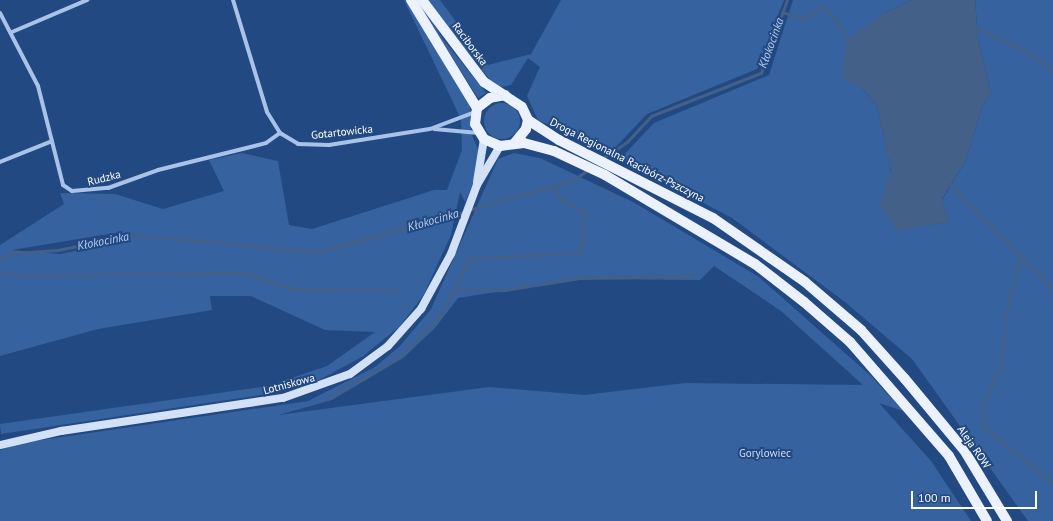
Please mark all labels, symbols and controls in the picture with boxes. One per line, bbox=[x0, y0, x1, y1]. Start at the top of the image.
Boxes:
water label: Kłokocinka bbox=[755, 16, 787, 70]
street label: Raciborska bbox=[449, 20, 491, 68]
street label: Droga Regionalna Racibórz-Pszczyna bbox=[548, 115, 706, 205]
street label: Gotartowicka bbox=[310, 122, 374, 142]
street label: Rudzka bbox=[86, 167, 122, 189]
water label: Kłokocinka bbox=[406, 206, 460, 234]
water label: Kłokocinka bbox=[76, 229, 130, 253]
street label: Lotniskowa bbox=[262, 371, 316, 397]
street label: Aleja ROW bbox=[955, 423, 993, 471]
park label: Gorylowiec bbox=[739, 446, 791, 460]
scale bar bbox=[913, 483, 1039, 509]
text: 100 m bbox=[918, 490, 951, 505]

